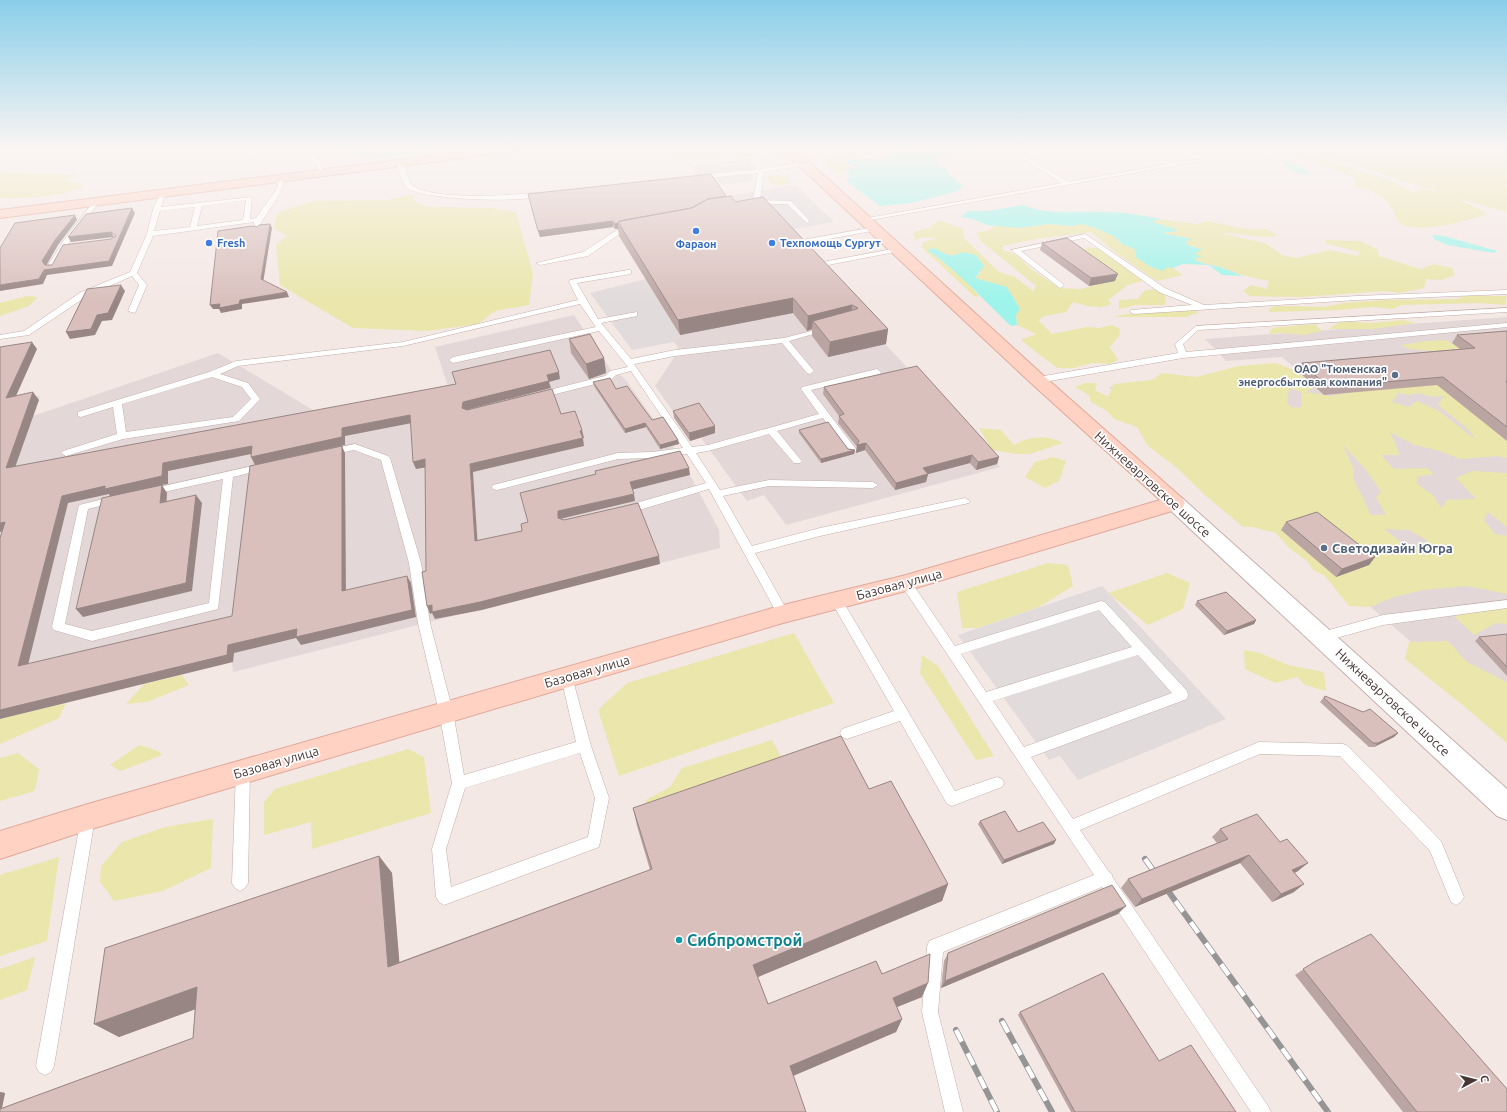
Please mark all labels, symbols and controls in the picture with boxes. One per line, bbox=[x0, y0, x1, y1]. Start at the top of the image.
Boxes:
marker: Фараон bbox=[691, 226, 701, 236]
place label: Fresh bbox=[217, 237, 245, 249]
place label: Техпомощь Сургут bbox=[780, 237, 881, 249]
marker: Fresh bbox=[204, 238, 214, 248]
place label: Фараон bbox=[675, 238, 717, 250]
marker: Техпомощь Сургут bbox=[767, 238, 777, 248]
place label: ОАО "Тюменская энергосбытовая компания" bbox=[1238, 363, 1387, 388]
marker: ОАО "Тюменская энергосбытовая компания" bbox=[1390, 370, 1400, 380]
street label: Нижневартовское шоссе bbox=[1092, 428, 1214, 540]
place label: Светодизайн Югра bbox=[1332, 541, 1453, 555]
marker: Светодизайн Югра bbox=[1319, 543, 1329, 553]
street label: Базовая улица bbox=[855, 566, 943, 602]
street label: Нижневартовское шоссе bbox=[1333, 645, 1453, 759]
street label: Базовая улица bbox=[543, 652, 631, 690]
street label: Базовая улица bbox=[232, 743, 320, 781]
place label: Сибпромстрой bbox=[687, 931, 802, 949]
marker: Сибпромстрой bbox=[674, 935, 684, 945]
north arrow bbox=[1455, 1060, 1495, 1100]
text: С bbox=[1479, 1075, 1491, 1083]

